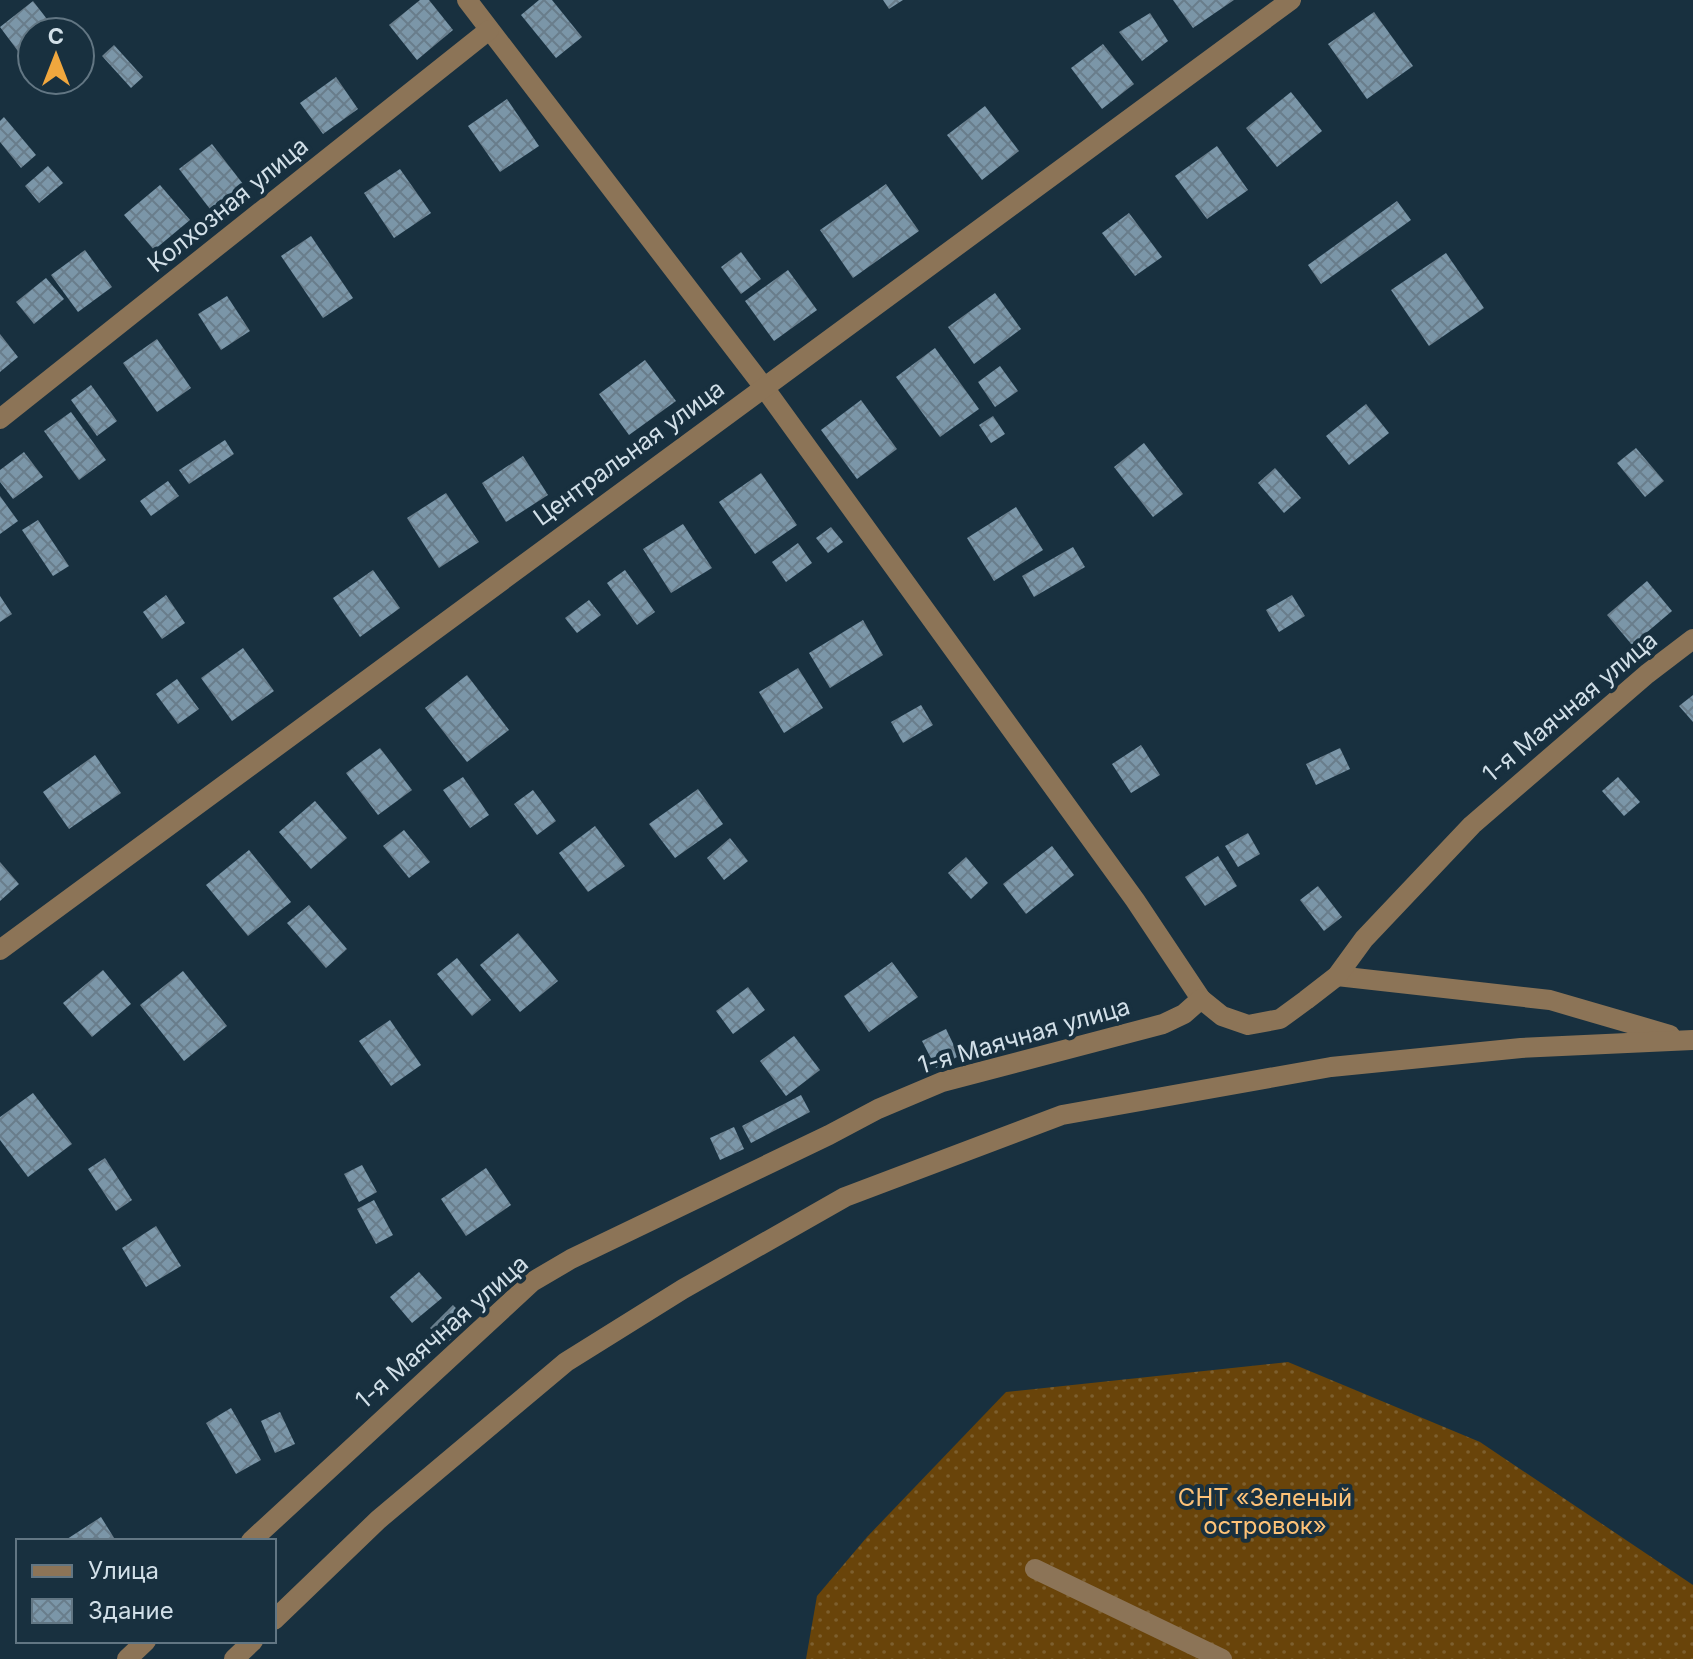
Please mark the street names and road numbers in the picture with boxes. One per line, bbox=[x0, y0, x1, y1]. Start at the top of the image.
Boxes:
street label: Колхозная улица bbox=[142, 131, 314, 278]
street label: Центральная улица bbox=[528, 374, 730, 532]
street label: 1-я Маячная улица bbox=[1476, 625, 1663, 788]
street label: 1-я Маячная улица bbox=[915, 991, 1133, 1080]
street label: 1-я Маячная улица bbox=[349, 1249, 534, 1414]

